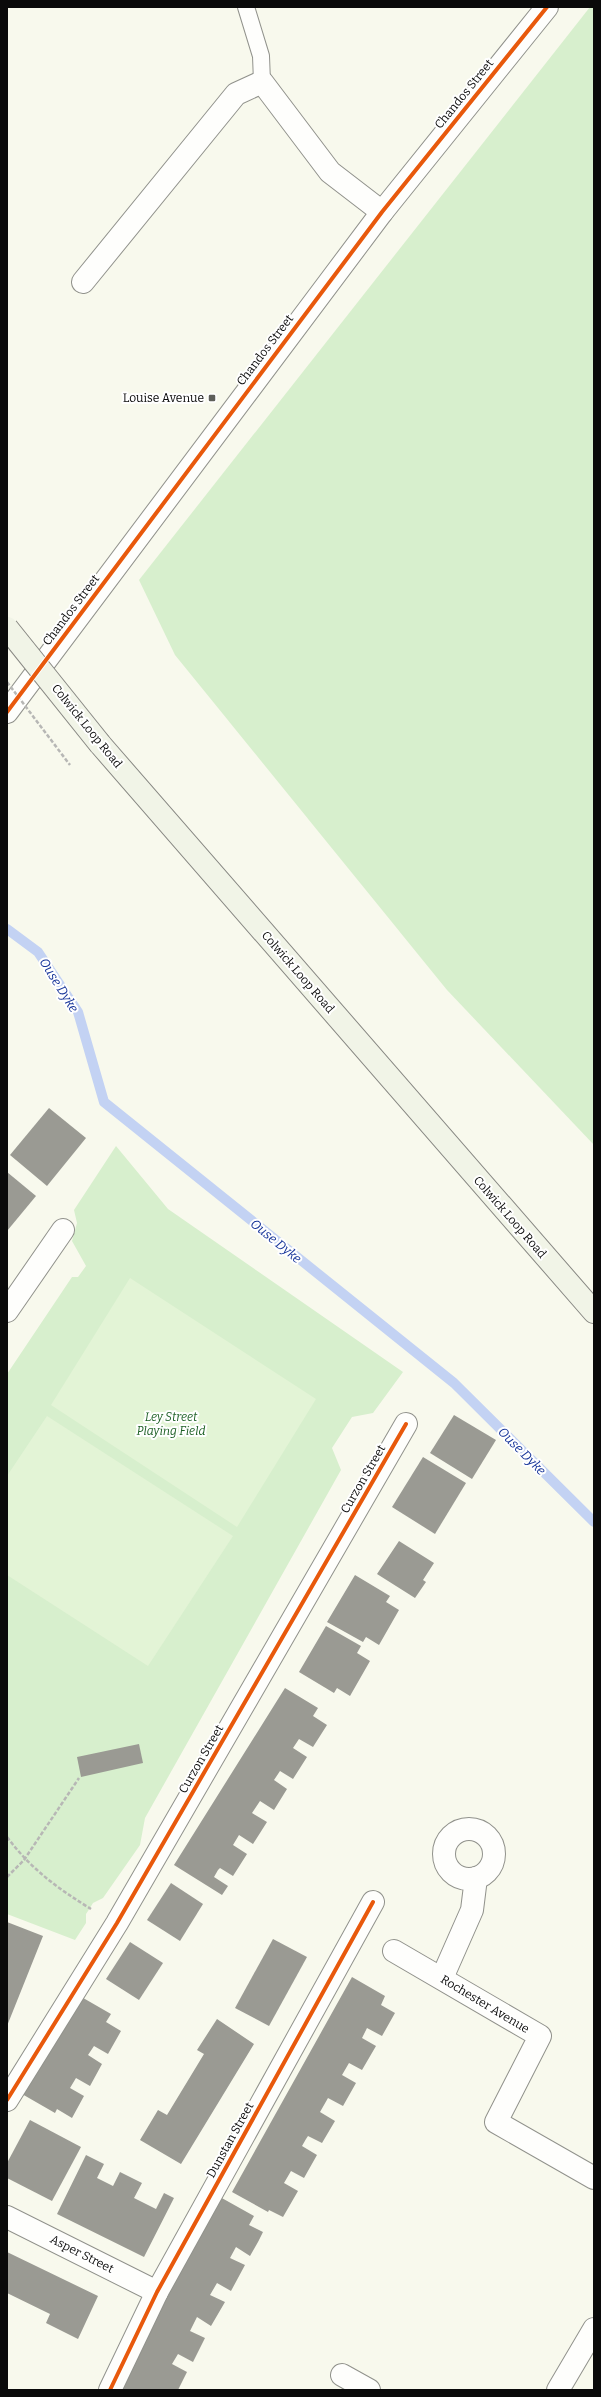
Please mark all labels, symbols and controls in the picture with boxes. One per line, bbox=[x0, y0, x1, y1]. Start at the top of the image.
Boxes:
street label: Chandos Street bbox=[432, 56, 497, 131]
street label: Chandos Street bbox=[234, 311, 297, 388]
place label: Louise Avenue bbox=[123, 391, 204, 405]
marker: Louise Avenue bbox=[207, 393, 217, 403]
street label: Chandos Street bbox=[40, 571, 103, 648]
street label: Colwick Loop Road bbox=[49, 681, 125, 771]
street label: Colwick Loop Road bbox=[259, 928, 337, 1016]
water label: Ouse Dyke bbox=[36, 955, 82, 1015]
street label: Colwick Loop Road bbox=[471, 1173, 549, 1261]
water label: Ouse Dyke bbox=[248, 1216, 305, 1266]
park label: Ley Street Playing Field bbox=[137, 1410, 205, 1438]
water label: Ouse Dyke bbox=[495, 1424, 549, 1478]
street label: Curzon Street bbox=[338, 1442, 389, 1516]
street label: Curzon Street bbox=[176, 1722, 227, 1796]
street label: Rochester Avenue bbox=[438, 1972, 532, 2036]
street label: Dunstan Street bbox=[204, 2099, 257, 2180]
street label: Asper Street bbox=[48, 2232, 117, 2276]

